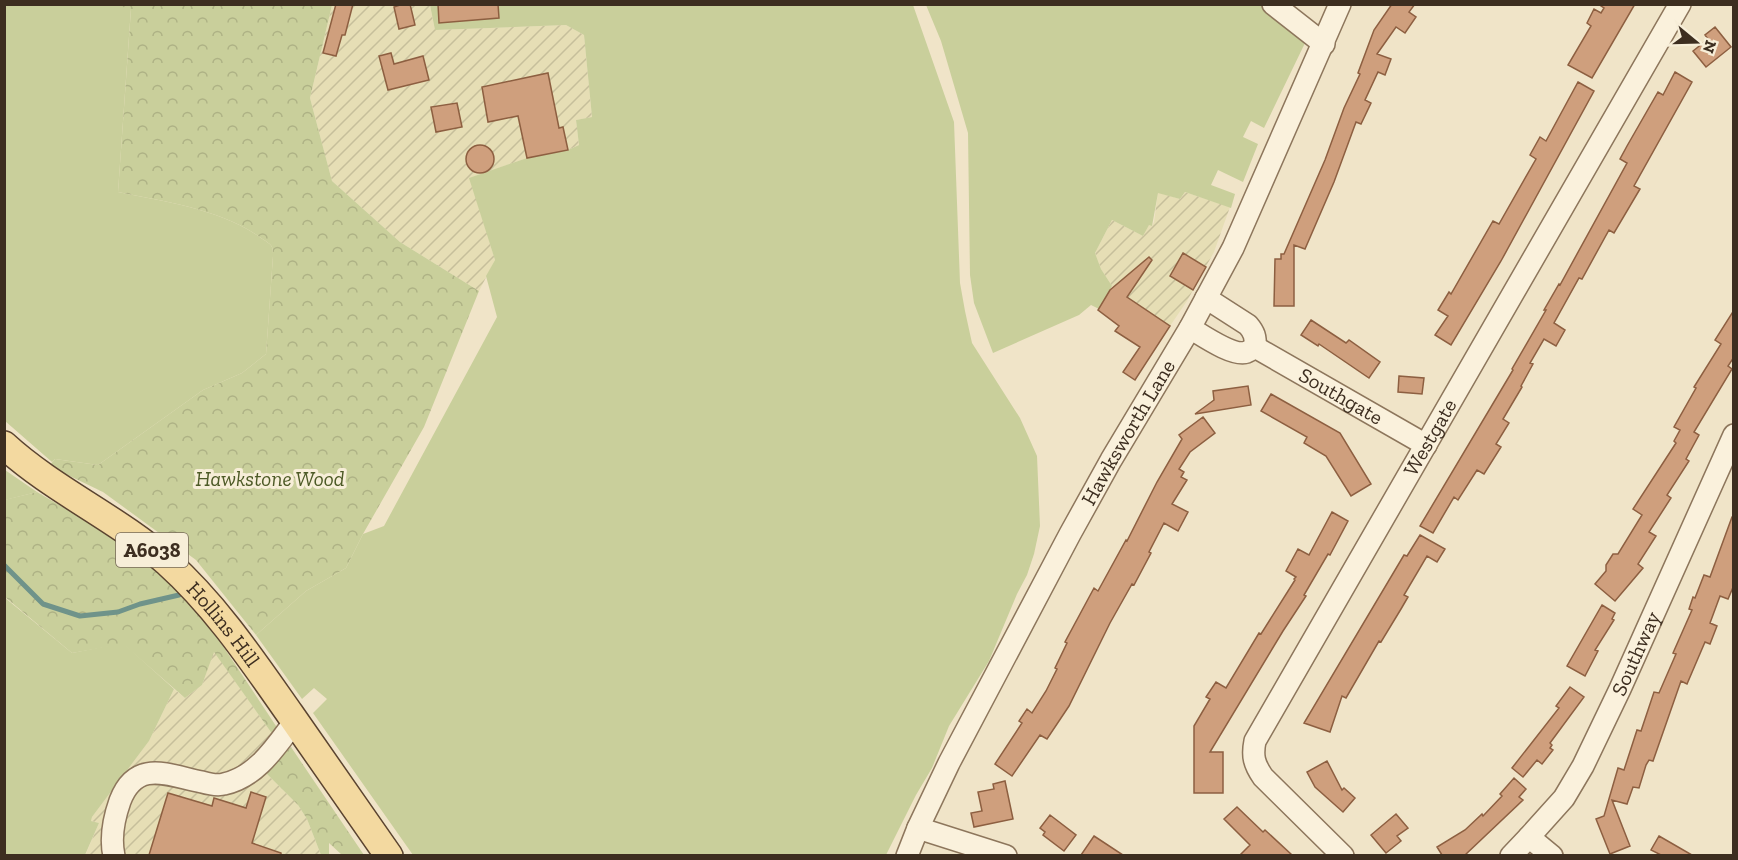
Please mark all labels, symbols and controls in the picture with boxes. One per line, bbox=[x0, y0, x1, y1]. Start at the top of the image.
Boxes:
north arrow bbox=[1666, 12, 1726, 72]
text: N bbox=[1699, 38, 1721, 56]
street label: Hawksworth Lane bbox=[1075, 355, 1180, 510]
street label: Southgate bbox=[1295, 362, 1388, 430]
street label: Westgate bbox=[1398, 394, 1462, 480]
park label: Hawkstone Wood bbox=[195, 466, 345, 491]
road number: A6038 bbox=[116, 533, 188, 567]
street label: Hollins Hill bbox=[182, 576, 266, 672]
street label: Southway bbox=[1606, 607, 1665, 700]

